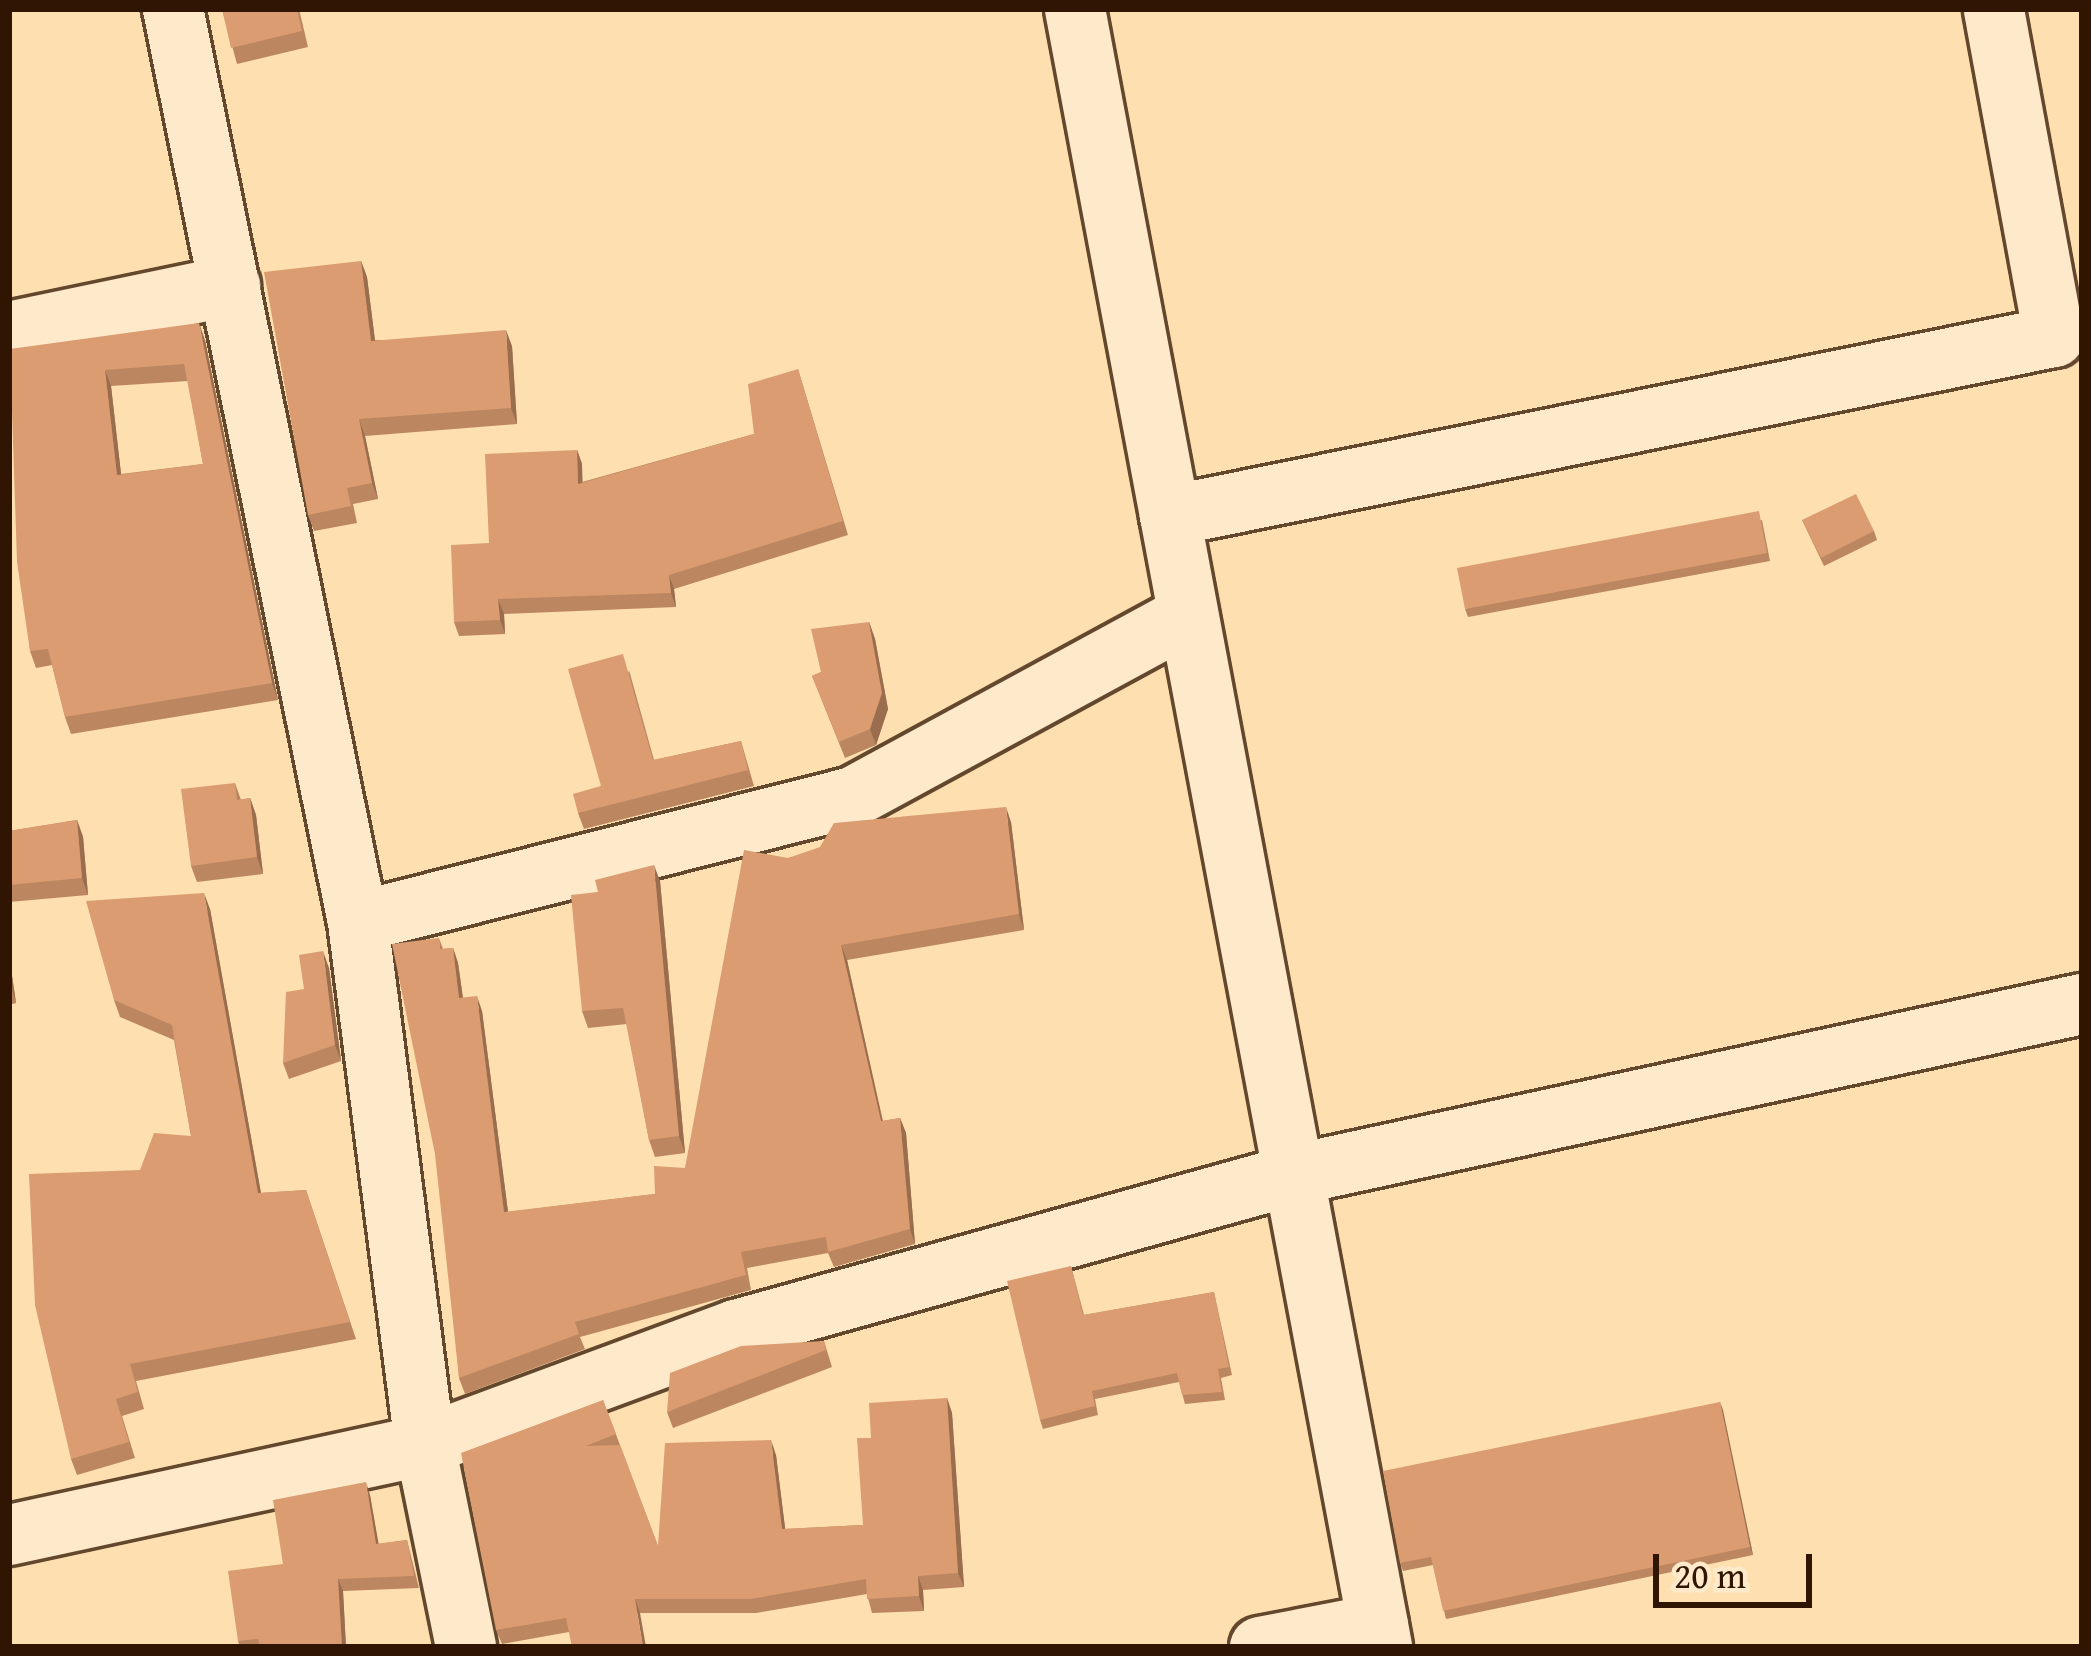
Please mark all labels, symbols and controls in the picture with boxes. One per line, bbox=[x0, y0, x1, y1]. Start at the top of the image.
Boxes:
scale bar bbox=[1659, 1530, 1818, 1604]
text: 20 m bbox=[1674, 1548, 1746, 1601]

